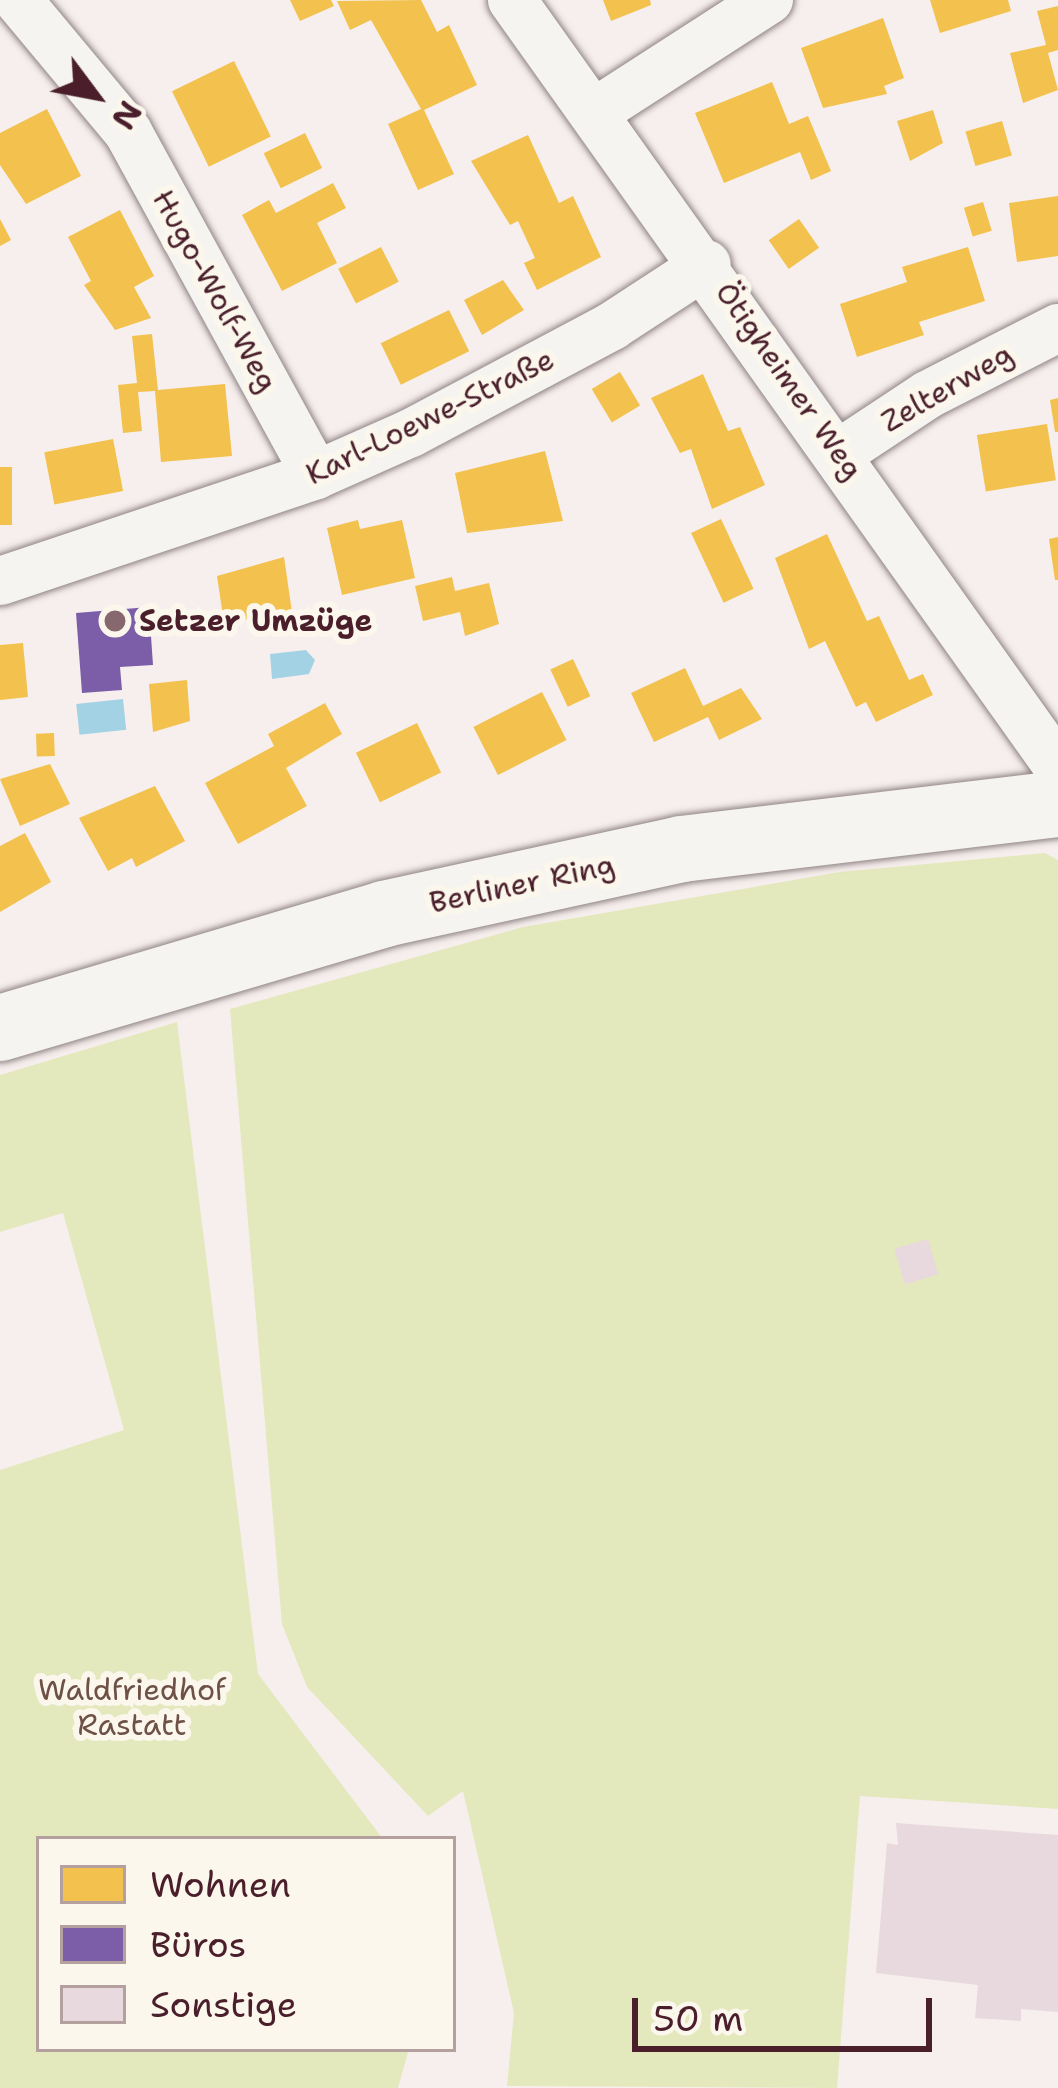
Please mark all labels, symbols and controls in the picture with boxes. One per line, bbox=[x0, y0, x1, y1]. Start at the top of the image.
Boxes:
north arrow bbox=[36, 36, 156, 156]
text: N bbox=[101, 92, 153, 138]
street label: Hugo-Wolf-Weg bbox=[145, 184, 285, 398]
street label: Ötigheimer Weg bbox=[708, 275, 870, 487]
street label: Zelterweg bbox=[875, 336, 1019, 440]
street label: Karl-Loewe-Straße bbox=[300, 341, 560, 493]
place label: Setzer Umzüge bbox=[139, 603, 373, 639]
marker: Setzer Umzüge bbox=[102, 608, 128, 634]
street label: Berliner Ring bbox=[426, 847, 618, 921]
park label: Waldfriedhof Rastatt bbox=[38, 1672, 226, 1742]
legend bbox=[36, 1836, 456, 2052]
text: Wohnen bbox=[150, 1860, 291, 1909]
text: Büros bbox=[150, 1920, 246, 1969]
scale bar bbox=[638, 1974, 938, 2048]
text: Sonstige bbox=[150, 1980, 297, 2029]
text: 50 m bbox=[653, 1994, 743, 2043]

